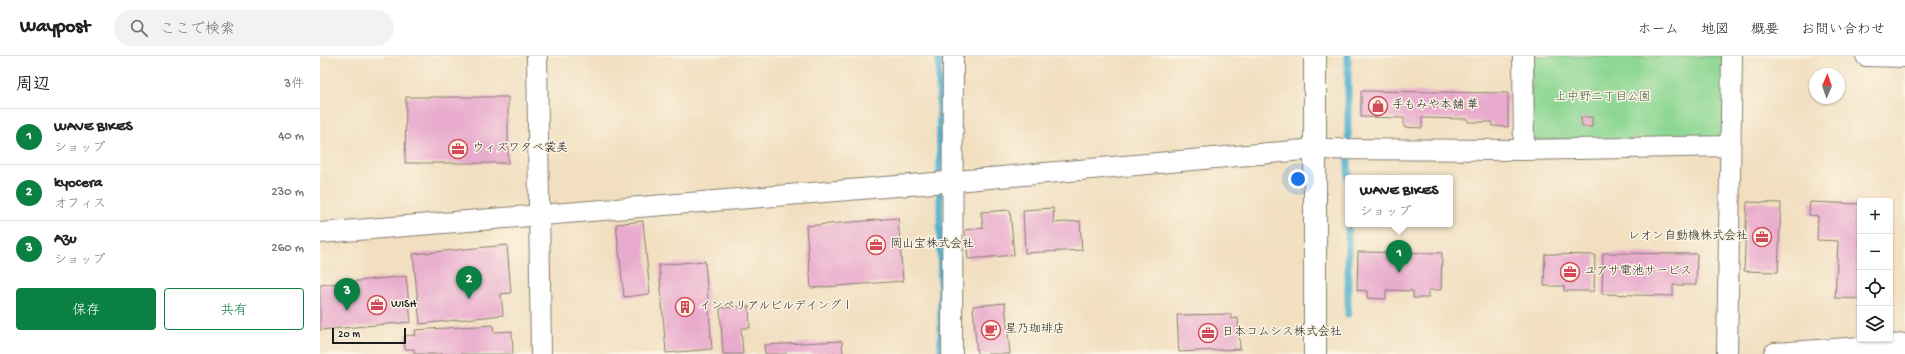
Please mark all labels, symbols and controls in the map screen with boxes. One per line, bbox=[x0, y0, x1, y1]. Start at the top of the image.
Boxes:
search box bbox=[114, 10, 394, 46]
text: Waypost bbox=[20, 16, 90, 39]
icon: search bbox=[128, 17, 150, 39]
text: ここで検索 bbox=[160, 21, 235, 39]
text: ホーム bbox=[1638, 22, 1679, 39]
text: 地図 bbox=[1701, 22, 1729, 39]
text: 概要 bbox=[1751, 22, 1779, 39]
text: お問い合わせ bbox=[1801, 22, 1885, 39]
north arrow bbox=[1809, 68, 1845, 104]
text: 周辺 bbox=[16, 76, 50, 96]
text: 3件 bbox=[284, 77, 304, 92]
park label: 上中野二丁目公園 bbox=[1555, 90, 1651, 105]
shop icon: 手もみや本舗 華 bbox=[1367, 95, 1389, 117]
place label: 手もみや本舗 華 bbox=[1392, 98, 1479, 113]
text: WAVE BIKES bbox=[54, 118, 133, 136]
text: 1 bbox=[26, 129, 32, 144]
text: 40 m bbox=[278, 129, 304, 144]
office icon: ウィズワタベ裳美 bbox=[447, 138, 469, 160]
text: ショップ bbox=[54, 141, 105, 156]
place label: ウィズワタベ裳美 bbox=[472, 141, 568, 156]
your location bbox=[1288, 169, 1308, 189]
text: kyocera bbox=[54, 174, 102, 192]
popup bbox=[1345, 175, 1453, 227]
text: WAVE BIKES bbox=[1360, 182, 1438, 200]
text: 2 bbox=[26, 185, 32, 200]
text: 230 m bbox=[271, 185, 304, 200]
text: オフィス bbox=[54, 197, 106, 212]
map controls bbox=[1857, 198, 1893, 342]
button: + bbox=[1857, 198, 1893, 234]
text: ショップ bbox=[1360, 205, 1411, 220]
office icon: レオン自動機株式会社 bbox=[1751, 226, 1773, 248]
place label: レオン自動機株式会社 bbox=[1628, 229, 1748, 244]
text: Azu bbox=[54, 230, 77, 248]
office icon: 岡山宝株式会社 bbox=[865, 234, 887, 256]
button: − bbox=[1857, 234, 1893, 270]
place label: 岡山宝株式会社 bbox=[890, 237, 974, 252]
pin: 1 bbox=[1386, 240, 1412, 273]
text: 3 bbox=[26, 241, 32, 256]
text: 260 m bbox=[271, 241, 304, 256]
text: ショップ bbox=[54, 253, 105, 268]
office icon: ユアサ電池サービス bbox=[1559, 261, 1581, 283]
place label: ユアサ電池サービス bbox=[1584, 264, 1692, 279]
pin: 2 bbox=[456, 266, 482, 299]
button: locate bbox=[1857, 270, 1893, 306]
pin: 3 bbox=[334, 278, 360, 311]
button: 保存 bbox=[16, 288, 156, 330]
button: 共有 bbox=[164, 288, 304, 330]
office icon: WISH bbox=[366, 294, 388, 316]
building icon: インペリアルビルデイングⅠ bbox=[674, 296, 696, 318]
place label: WISH bbox=[391, 298, 417, 312]
place label: インペリアルビルデイングⅠ bbox=[699, 299, 854, 314]
button: layers bbox=[1857, 306, 1893, 342]
cafe icon: 星乃珈琲店 bbox=[980, 319, 1002, 341]
place label: 星乃珈琲店 bbox=[1005, 322, 1065, 337]
office icon: 日本コムシス株式会社 bbox=[1197, 322, 1219, 344]
place label: 日本コムシス株式会社 bbox=[1222, 325, 1342, 340]
scale bar bbox=[332, 326, 406, 345]
text: 20 m bbox=[338, 329, 360, 341]

